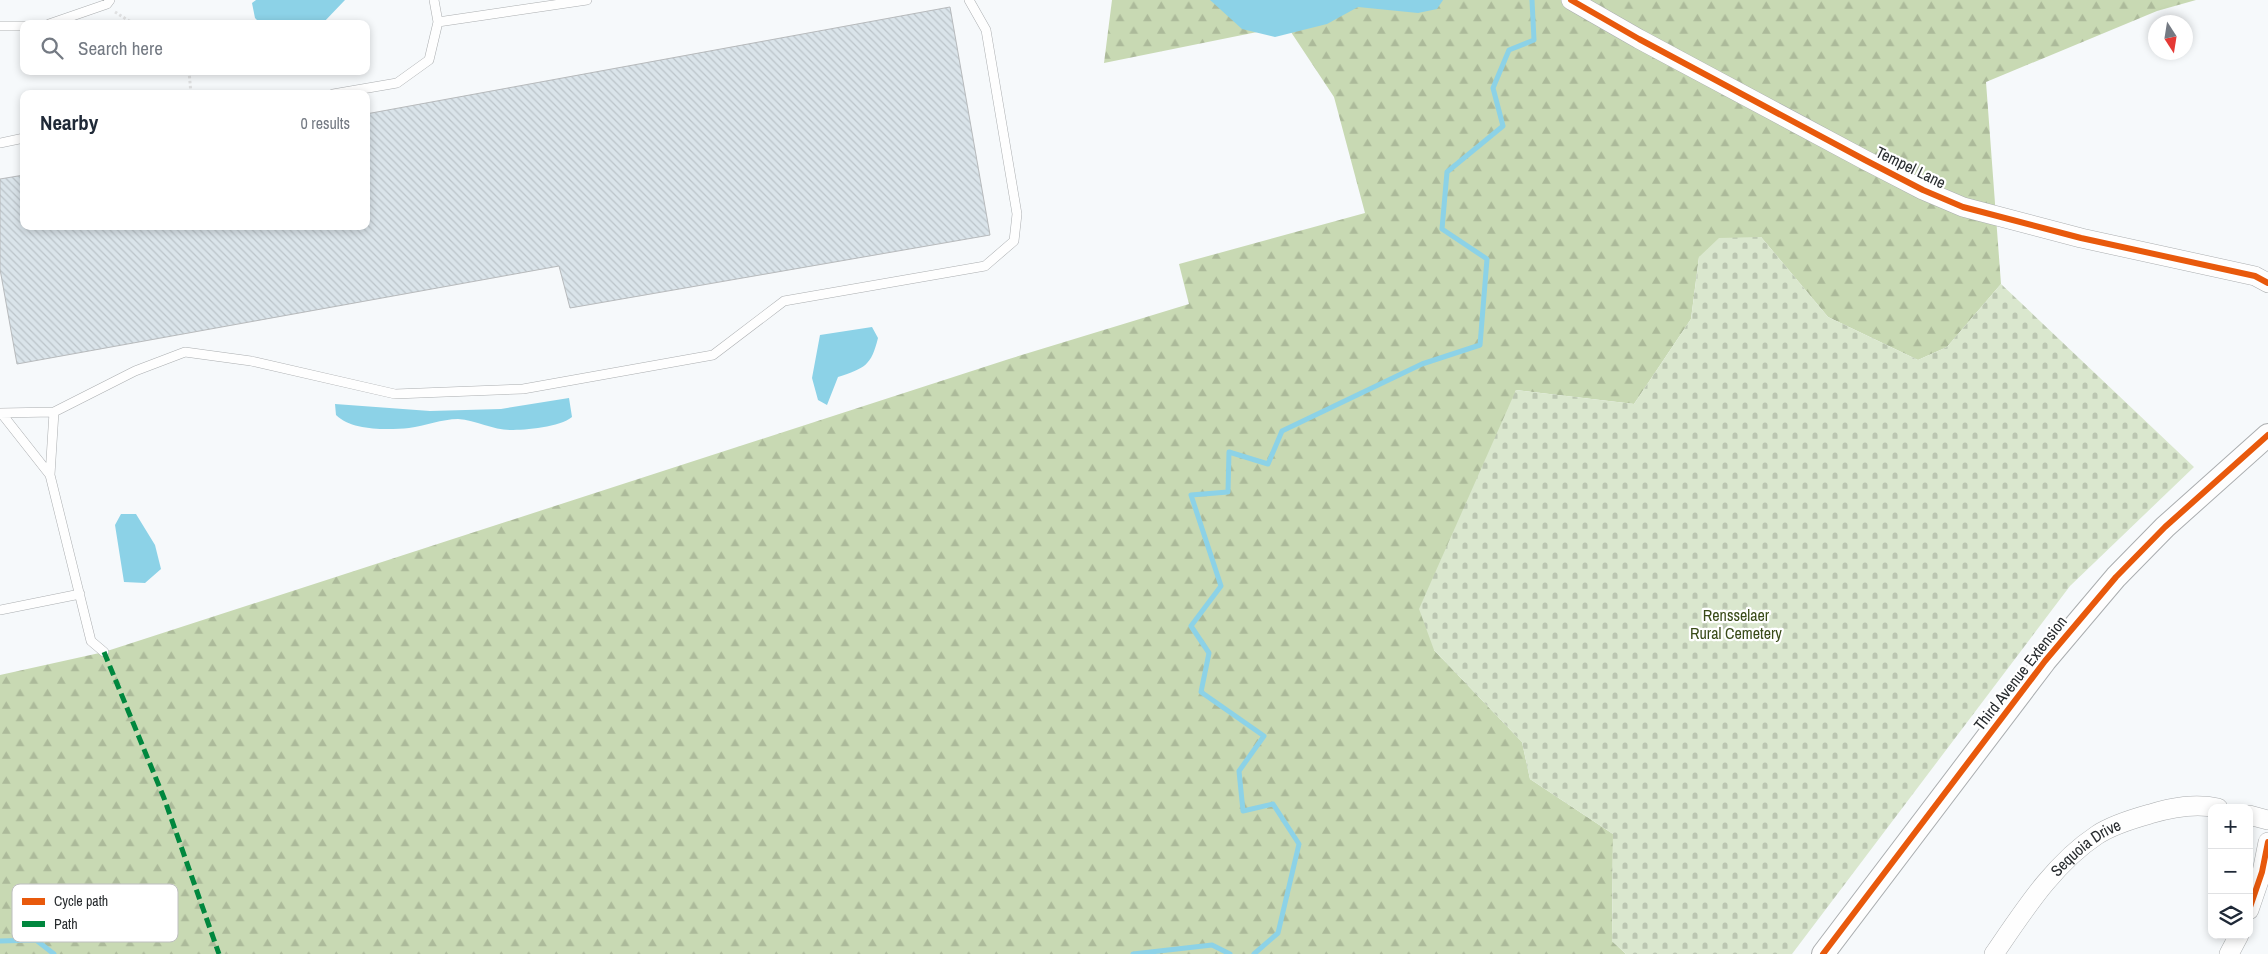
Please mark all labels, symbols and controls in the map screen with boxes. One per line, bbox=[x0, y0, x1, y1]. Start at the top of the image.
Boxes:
north arrow bbox=[2148, 15, 2193, 60]
search box bbox=[20, 20, 370, 75]
icon: search bbox=[38, 34, 66, 62]
text: Search here bbox=[78, 35, 163, 61]
text: Nearby bbox=[40, 108, 98, 137]
text: 0 results bbox=[300, 112, 350, 134]
street label: Tempel Lane bbox=[1872, 141, 1950, 193]
park label: Rensselaer Rural Cemetery bbox=[1690, 604, 1782, 644]
street label: Third Avenue Extension bbox=[1968, 611, 2072, 735]
map controls bbox=[2208, 804, 2253, 939]
button: + bbox=[2208, 804, 2253, 849]
street label: Sequoia Drive bbox=[2045, 813, 2124, 881]
button: − bbox=[2208, 849, 2253, 894]
legend bbox=[12, 884, 178, 942]
text: Cycle path bbox=[54, 892, 108, 910]
button: layers bbox=[2208, 894, 2253, 939]
text: Path bbox=[54, 915, 78, 933]

